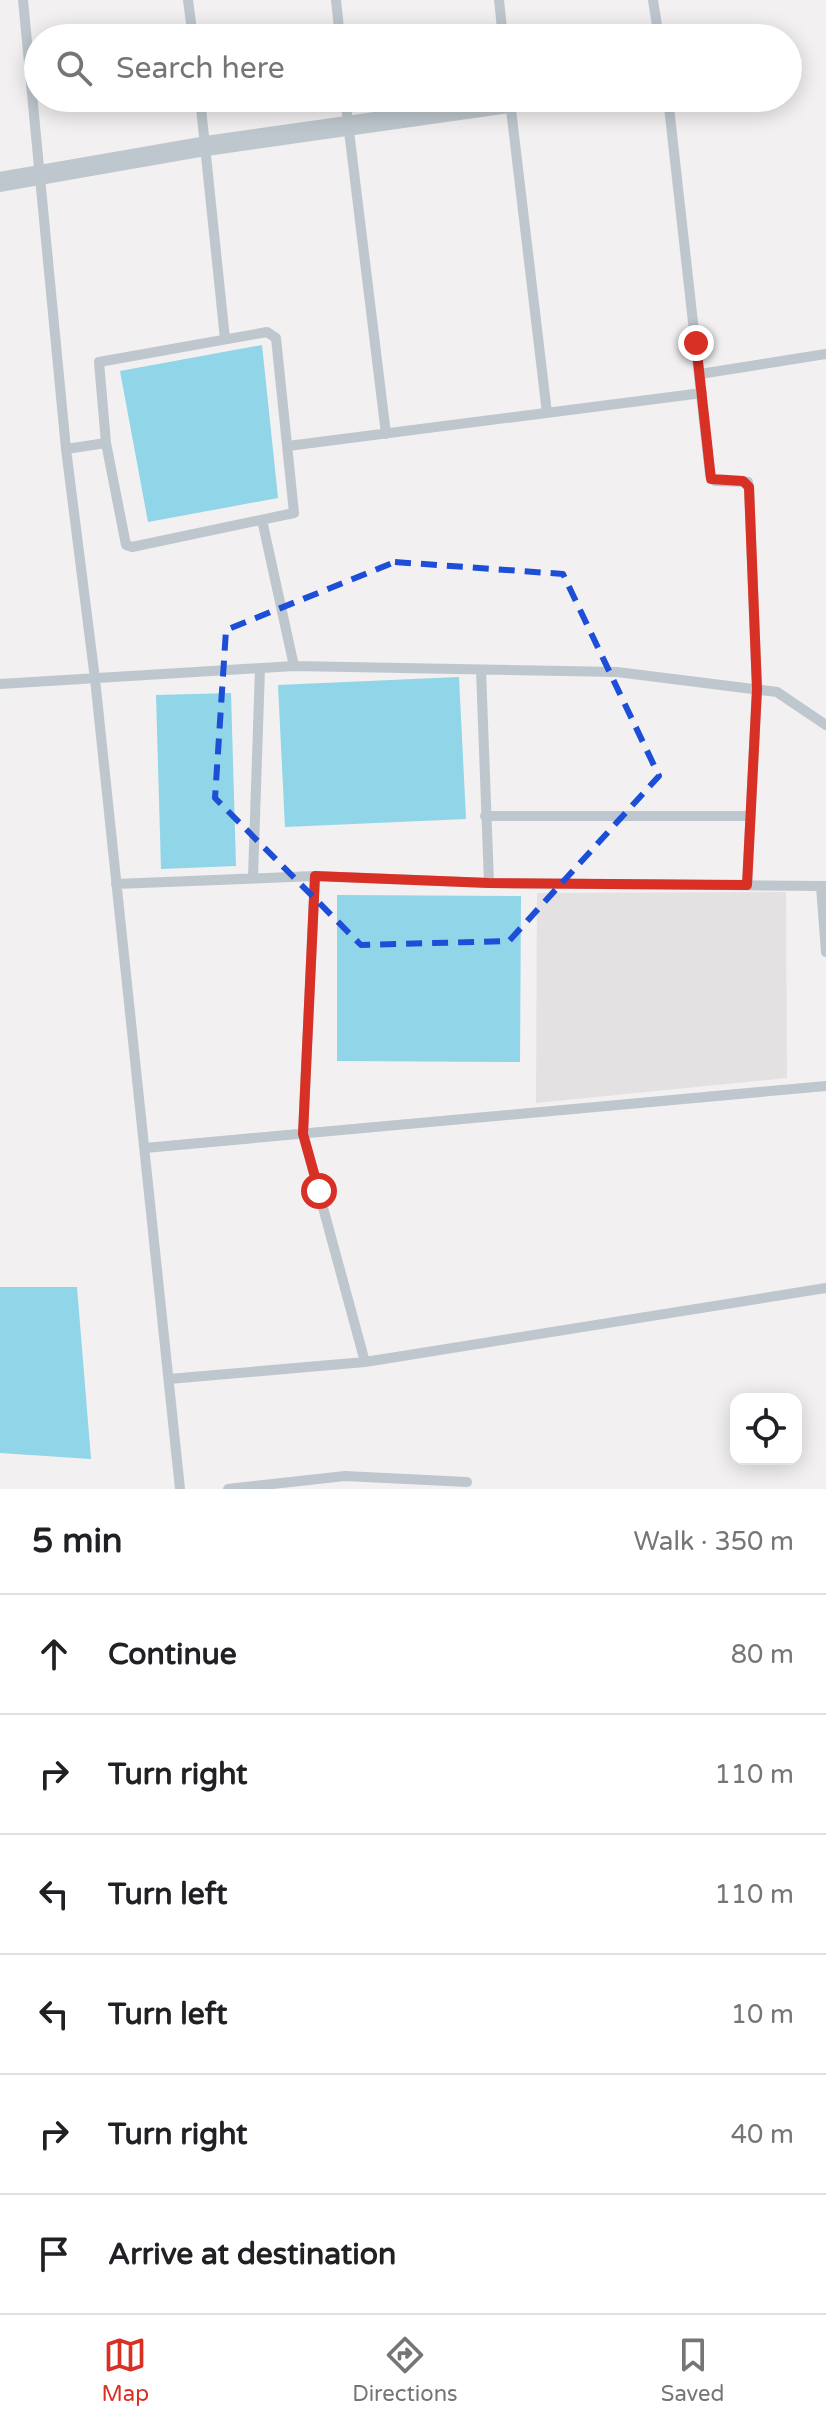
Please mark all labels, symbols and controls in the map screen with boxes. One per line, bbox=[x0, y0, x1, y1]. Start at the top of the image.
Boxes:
search box bbox=[24, 24, 802, 112]
icon: search bbox=[52, 46, 96, 90]
text: Search here bbox=[116, 50, 285, 87]
route end bbox=[678, 325, 714, 361]
route start bbox=[301, 1173, 337, 1209]
map controls bbox=[730, 1393, 802, 1465]
button: locate bbox=[730, 1393, 802, 1465]
text: 5 min bbox=[32, 1521, 123, 1562]
text: Walk · 350 m bbox=[634, 1526, 794, 1557]
icon: ahead bbox=[32, 1632, 76, 1676]
text: Continue bbox=[108, 1636, 237, 1673]
text: 80 m bbox=[731, 1639, 794, 1670]
icon: right bbox=[32, 1752, 76, 1796]
text: Turn right bbox=[108, 1756, 248, 1793]
text: 110 m bbox=[714, 1759, 794, 1790]
icon: left bbox=[32, 1872, 76, 1916]
text: Turn left bbox=[108, 1876, 227, 1913]
text: 110 m bbox=[714, 1879, 794, 1910]
icon: left bbox=[32, 1992, 76, 2036]
text: Turn left bbox=[108, 1996, 227, 2033]
text: 10 m bbox=[731, 1999, 794, 2030]
icon: right bbox=[32, 2112, 76, 2156]
text: Turn right bbox=[108, 2116, 248, 2153]
text: 40 m bbox=[731, 2119, 794, 2150]
icon: arrive bbox=[32, 2232, 76, 2276]
text: Arrive at destination bbox=[108, 2236, 396, 2273]
tab: Map bbox=[102, 2333, 149, 2407]
tab: Directions bbox=[352, 2333, 458, 2407]
tab: Saved bbox=[661, 2333, 724, 2407]

